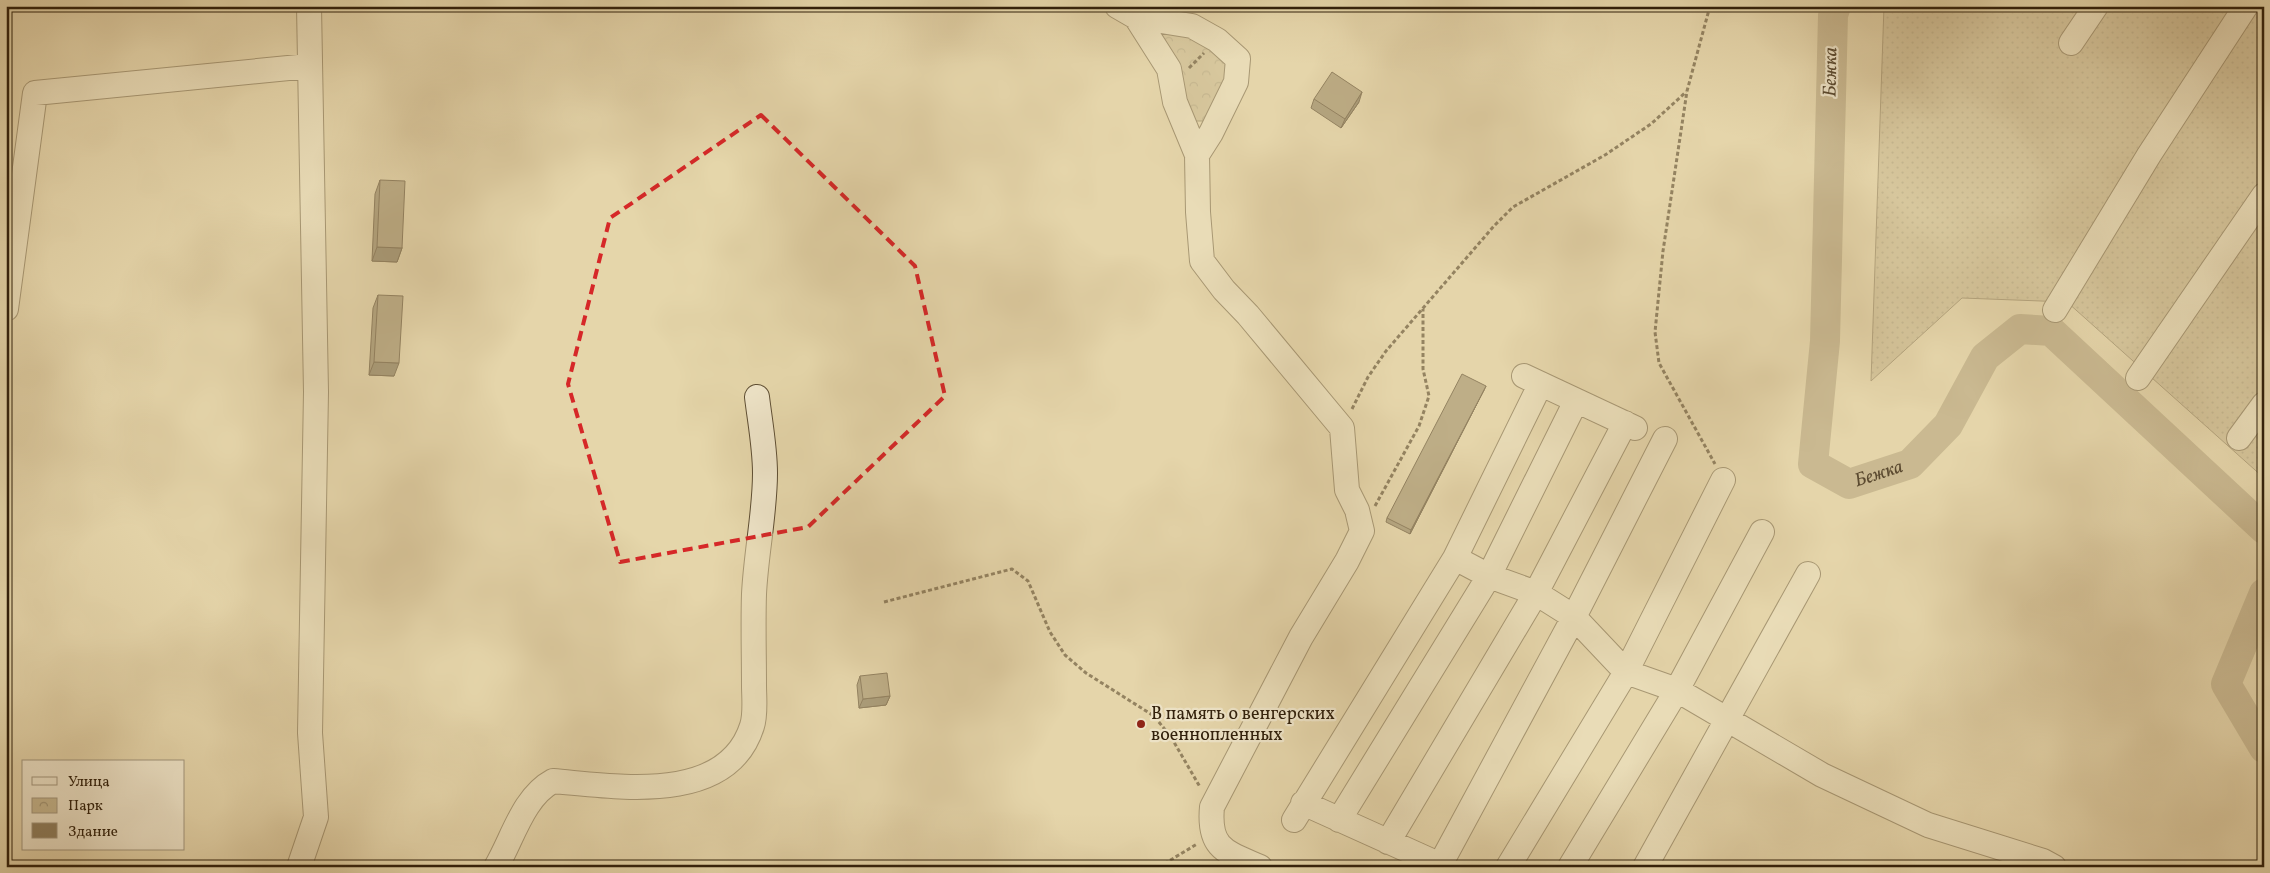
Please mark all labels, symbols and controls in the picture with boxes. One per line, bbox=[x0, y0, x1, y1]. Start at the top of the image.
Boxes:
water label: Бежка bbox=[1818, 47, 1844, 97]
water label: Бежка bbox=[1851, 454, 1907, 494]
place label: В память о венгерских военнопленных bbox=[1151, 702, 1335, 748]
marker: В память о венгерских военнопленных bbox=[1135, 718, 1147, 730]
legend bbox=[22, 760, 185, 850]
text: Улица bbox=[68, 772, 110, 793]
text: Парк bbox=[68, 796, 103, 817]
text: Здание bbox=[68, 822, 118, 843]

